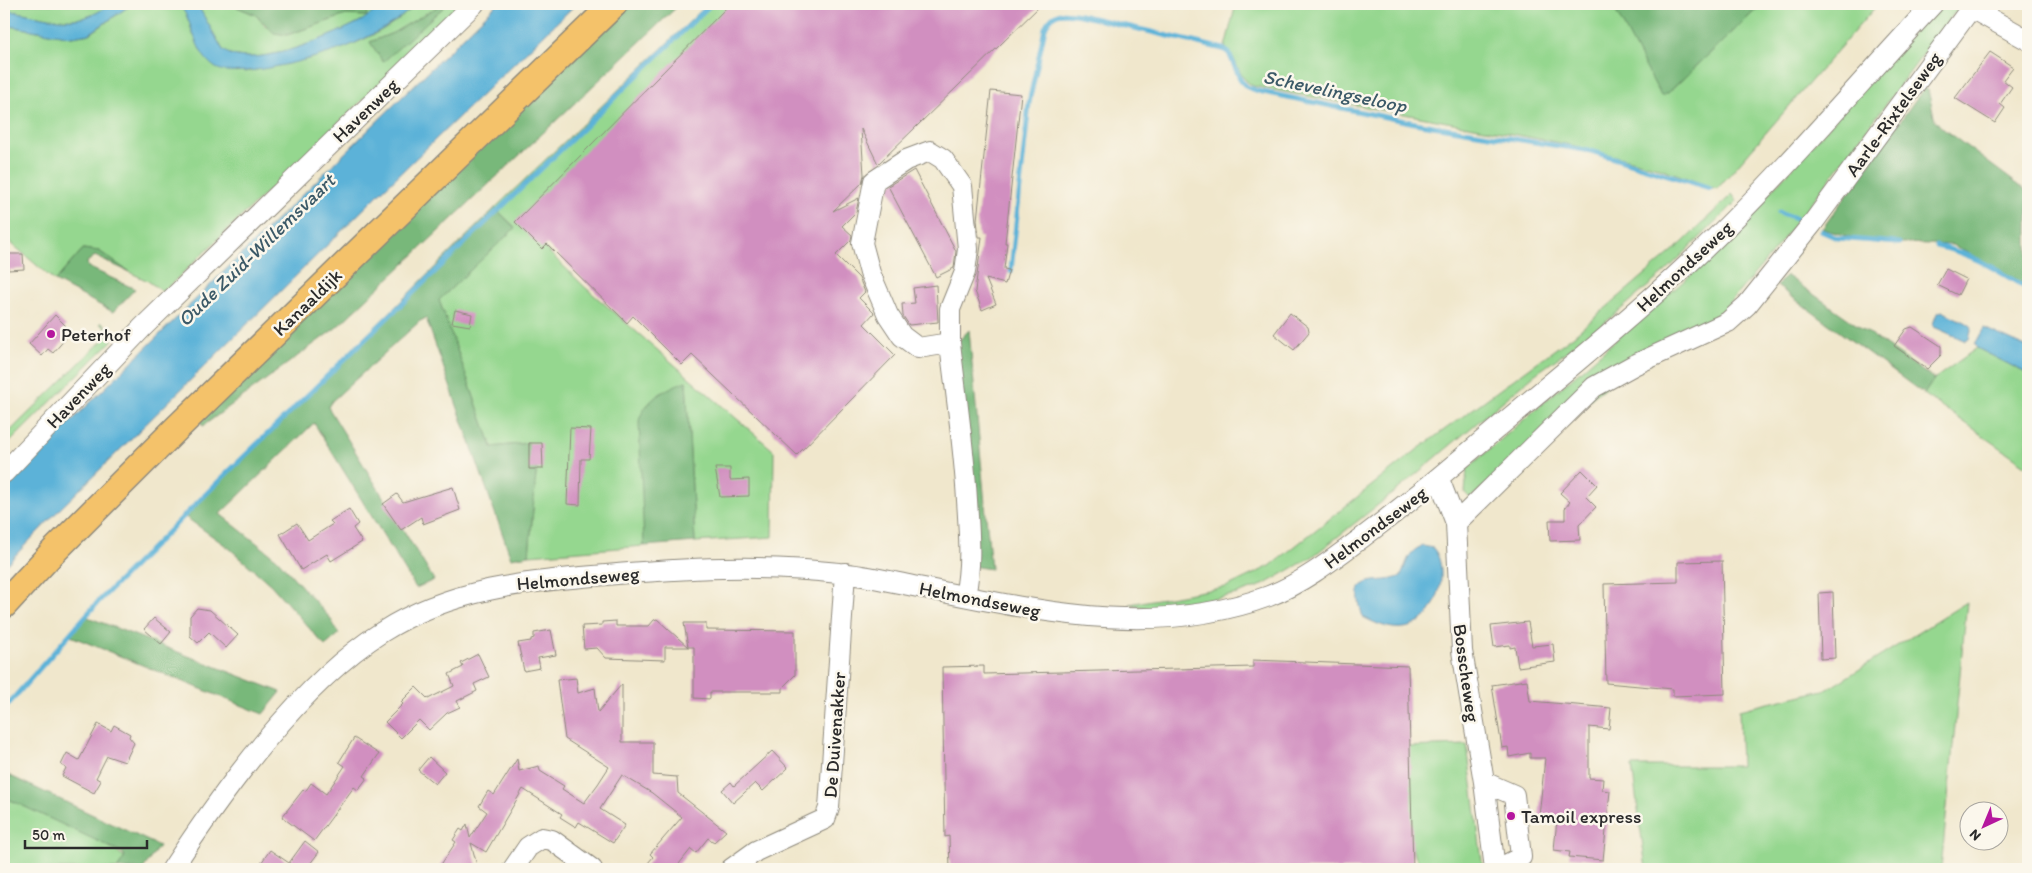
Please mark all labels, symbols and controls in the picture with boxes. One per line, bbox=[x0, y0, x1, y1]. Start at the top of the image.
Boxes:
street label: Aarle-Rixtelseweg bbox=[1841, 47, 1946, 181]
water label: Schevelingseloop bbox=[1261, 64, 1410, 118]
street label: Havenweg bbox=[328, 73, 403, 147]
water label: Oude Zuid-Willemsvaart bbox=[172, 168, 341, 331]
street label: Helmondseweg bbox=[1631, 216, 1737, 317]
street label: Kanaaldijk bbox=[268, 264, 347, 341]
place label: Peterhof bbox=[61, 323, 131, 346]
marker: Peterhof bbox=[45, 328, 57, 340]
street label: Havenweg bbox=[41, 357, 116, 433]
street label: Helmondseweg bbox=[1319, 481, 1432, 574]
street label: Helmondseweg bbox=[516, 562, 641, 595]
street label: Helmondseweg bbox=[917, 576, 1043, 623]
street label: Bosscheweg bbox=[1448, 622, 1485, 724]
street label: De Duivenakker bbox=[819, 670, 850, 799]
north arrow bbox=[1960, 800, 2010, 850]
place label: Tamoil express bbox=[1521, 805, 1642, 828]
marker: Tamoil express bbox=[1505, 810, 1517, 822]
scale bar bbox=[25, 818, 148, 850]
text: 50 m bbox=[32, 826, 65, 844]
text: N bbox=[1966, 826, 1985, 844]

